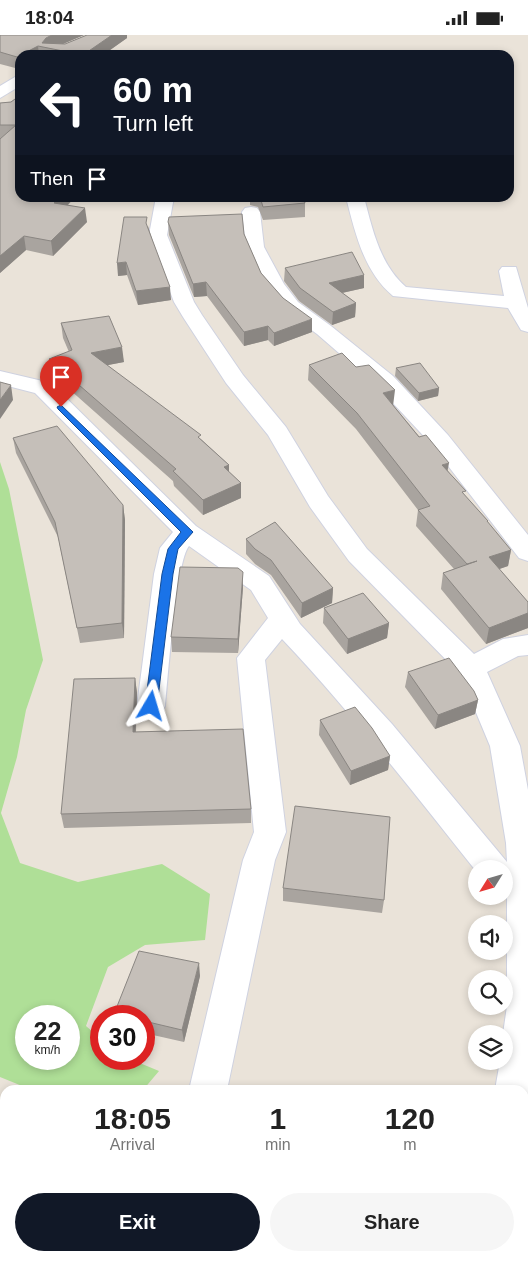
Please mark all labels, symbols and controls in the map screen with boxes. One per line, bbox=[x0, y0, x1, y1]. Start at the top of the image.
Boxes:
text: 18:04 bbox=[25, 7, 74, 28]
icon: left bbox=[30, 70, 95, 135]
text: 60 m bbox=[113, 70, 193, 109]
text: Turn left bbox=[113, 111, 193, 136]
icon: arrive bbox=[83, 165, 111, 193]
text: Then bbox=[30, 168, 73, 189]
pin bbox=[40, 356, 82, 407]
icon: arrive bbox=[47, 363, 75, 391]
position arrow bbox=[124, 679, 176, 731]
north arrow bbox=[468, 860, 512, 905]
map controls bbox=[468, 860, 513, 1070]
button: sound bbox=[468, 915, 513, 960]
button: search bbox=[468, 970, 513, 1015]
speed limit sign: 30 bbox=[90, 1005, 155, 1070]
text: 22 bbox=[34, 1017, 61, 1045]
button: layers bbox=[468, 1025, 513, 1070]
text: km/h bbox=[34, 1043, 61, 1057]
text: 18:05 bbox=[94, 1102, 171, 1135]
text: 1 bbox=[269, 1102, 286, 1135]
text: 120 bbox=[385, 1102, 435, 1135]
text: Arrival bbox=[110, 1136, 155, 1153]
text: min bbox=[265, 1136, 291, 1153]
text: m bbox=[403, 1136, 416, 1153]
button: Exit bbox=[15, 1193, 260, 1251]
button: Share bbox=[270, 1193, 514, 1251]

